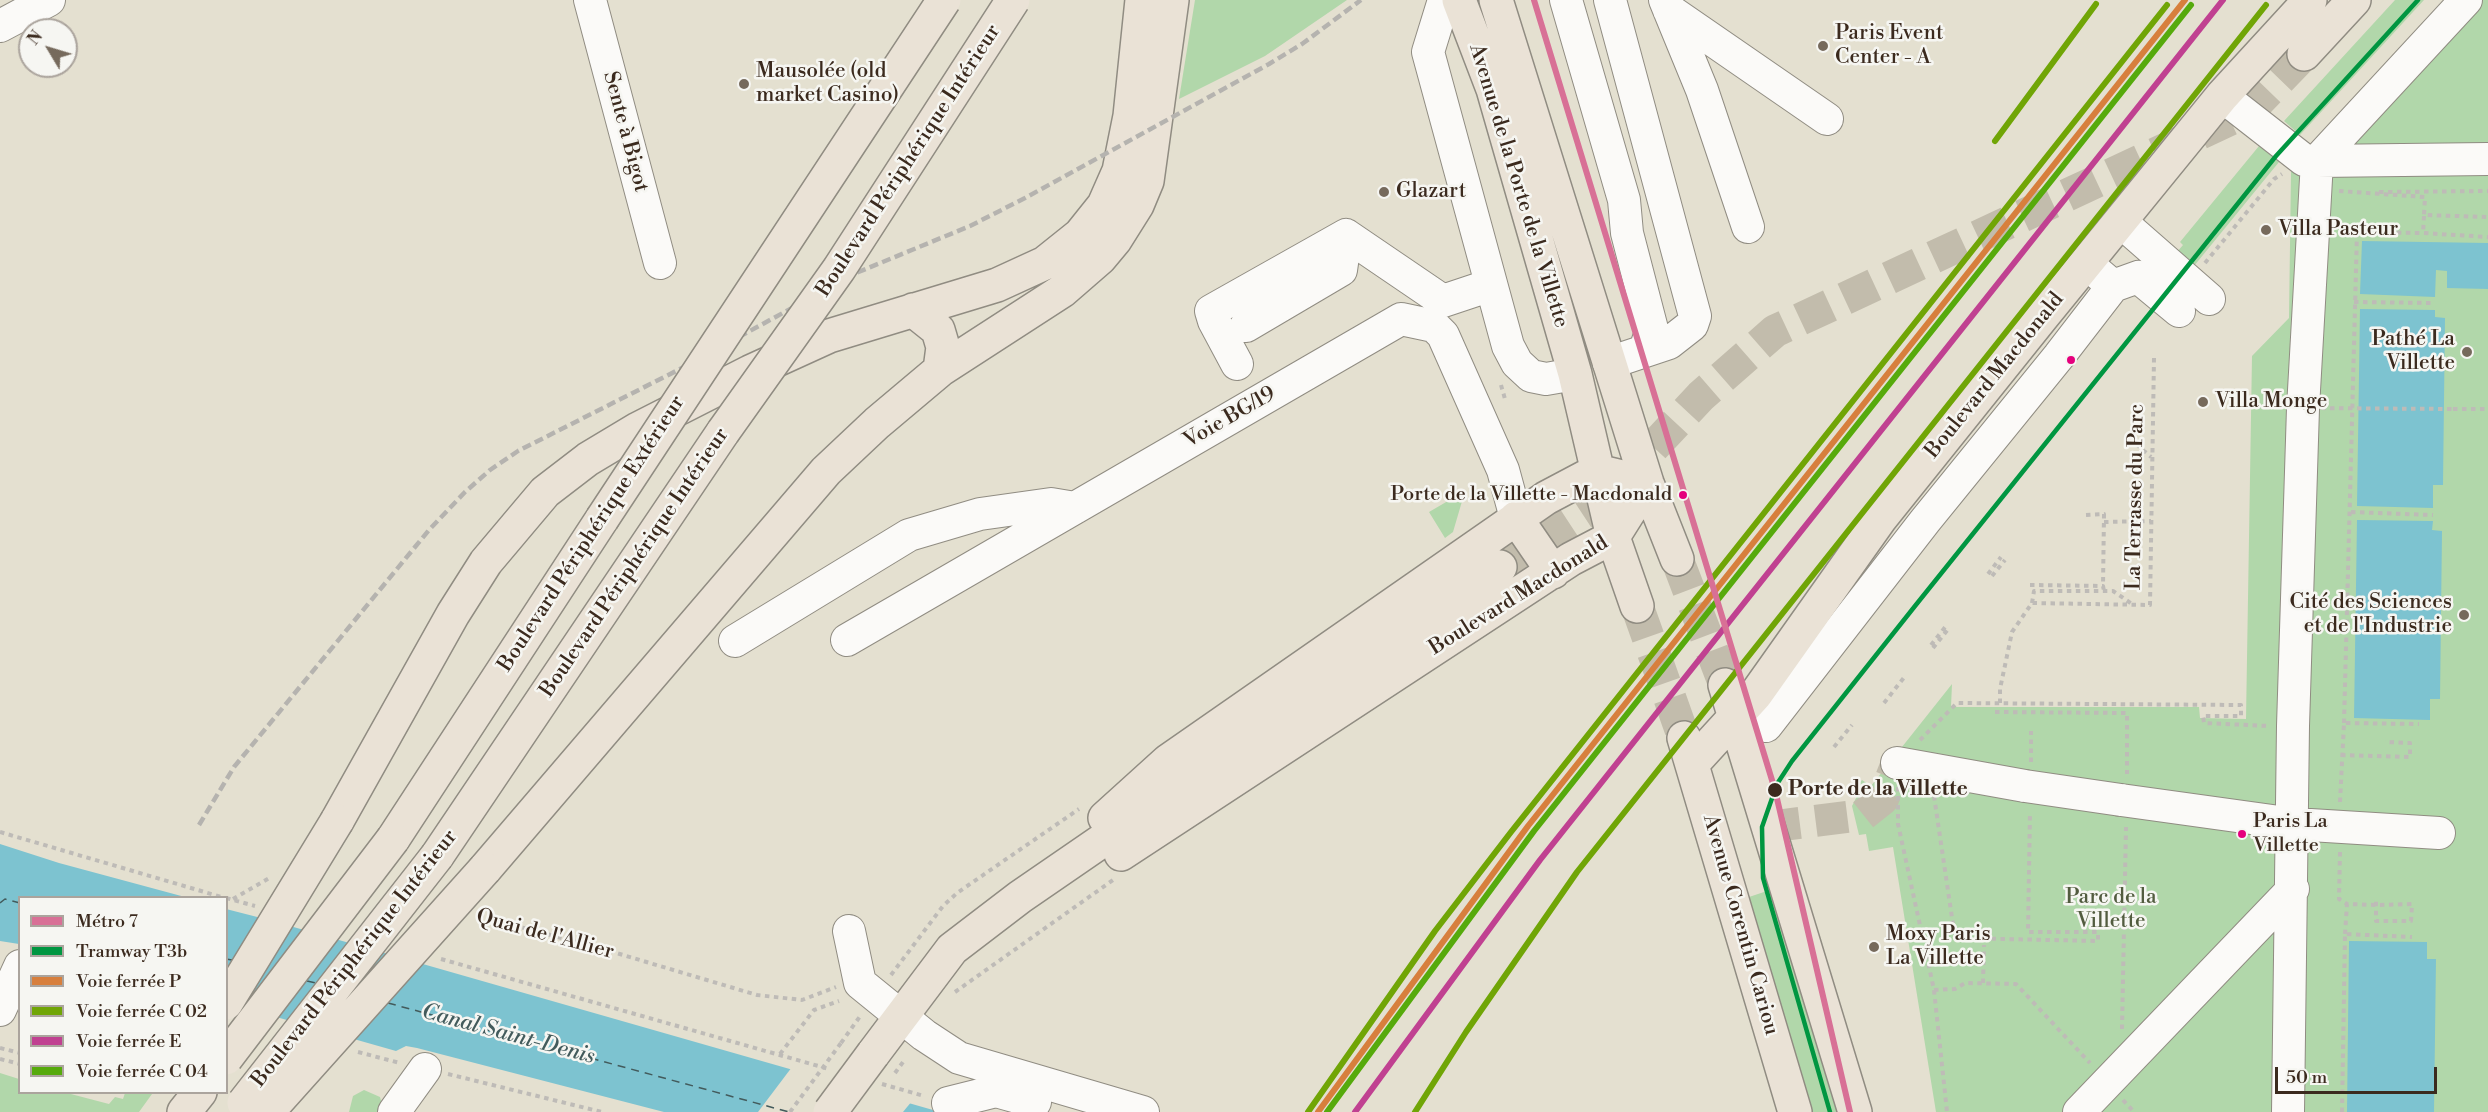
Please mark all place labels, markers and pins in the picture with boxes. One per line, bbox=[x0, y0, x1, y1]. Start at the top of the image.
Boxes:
place label: Paris Event Center - A bbox=[1835, 21, 1943, 71]
marker: Paris Event Center - A bbox=[1816, 39, 1830, 53]
place label: Mausolée (old market Casino) bbox=[756, 59, 899, 109]
marker: Mausolée (old market Casino) bbox=[737, 77, 751, 91]
place label: Glazart bbox=[1396, 179, 1466, 205]
marker: Glazart bbox=[1377, 185, 1391, 199]
place label: Villa Pasteur bbox=[2278, 217, 2398, 243]
marker: Villa Pasteur bbox=[2259, 223, 2273, 237]
place label: Pathé La Villette bbox=[2371, 327, 2455, 377]
marker: Pathé La Villette bbox=[2460, 345, 2474, 359]
unlabelled marker bbox=[2065, 354, 2077, 366]
place label: Villa Monge bbox=[2215, 389, 2327, 415]
marker: Villa Monge bbox=[2196, 395, 2210, 409]
place label: Porte de la Villette - Macdonald bbox=[1391, 483, 1672, 507]
marker: Porte de la Villette - Macdonald bbox=[1677, 489, 1689, 501]
place label: Cité des Sciences et de l'Industrie bbox=[2290, 590, 2452, 640]
marker: Cité des Sciences et de l'Industrie bbox=[2457, 608, 2471, 622]
place label: Porte de la Villette bbox=[1788, 777, 1968, 803]
marker: Porte de la Villette bbox=[1766, 781, 1784, 799]
place label: Paris La Villette bbox=[2253, 810, 2328, 857]
marker: Paris La Villette bbox=[2236, 828, 2248, 840]
place label: Moxy Paris La Villette bbox=[1886, 922, 1991, 972]
marker: Moxy Paris La Villette bbox=[1867, 940, 1881, 954]

